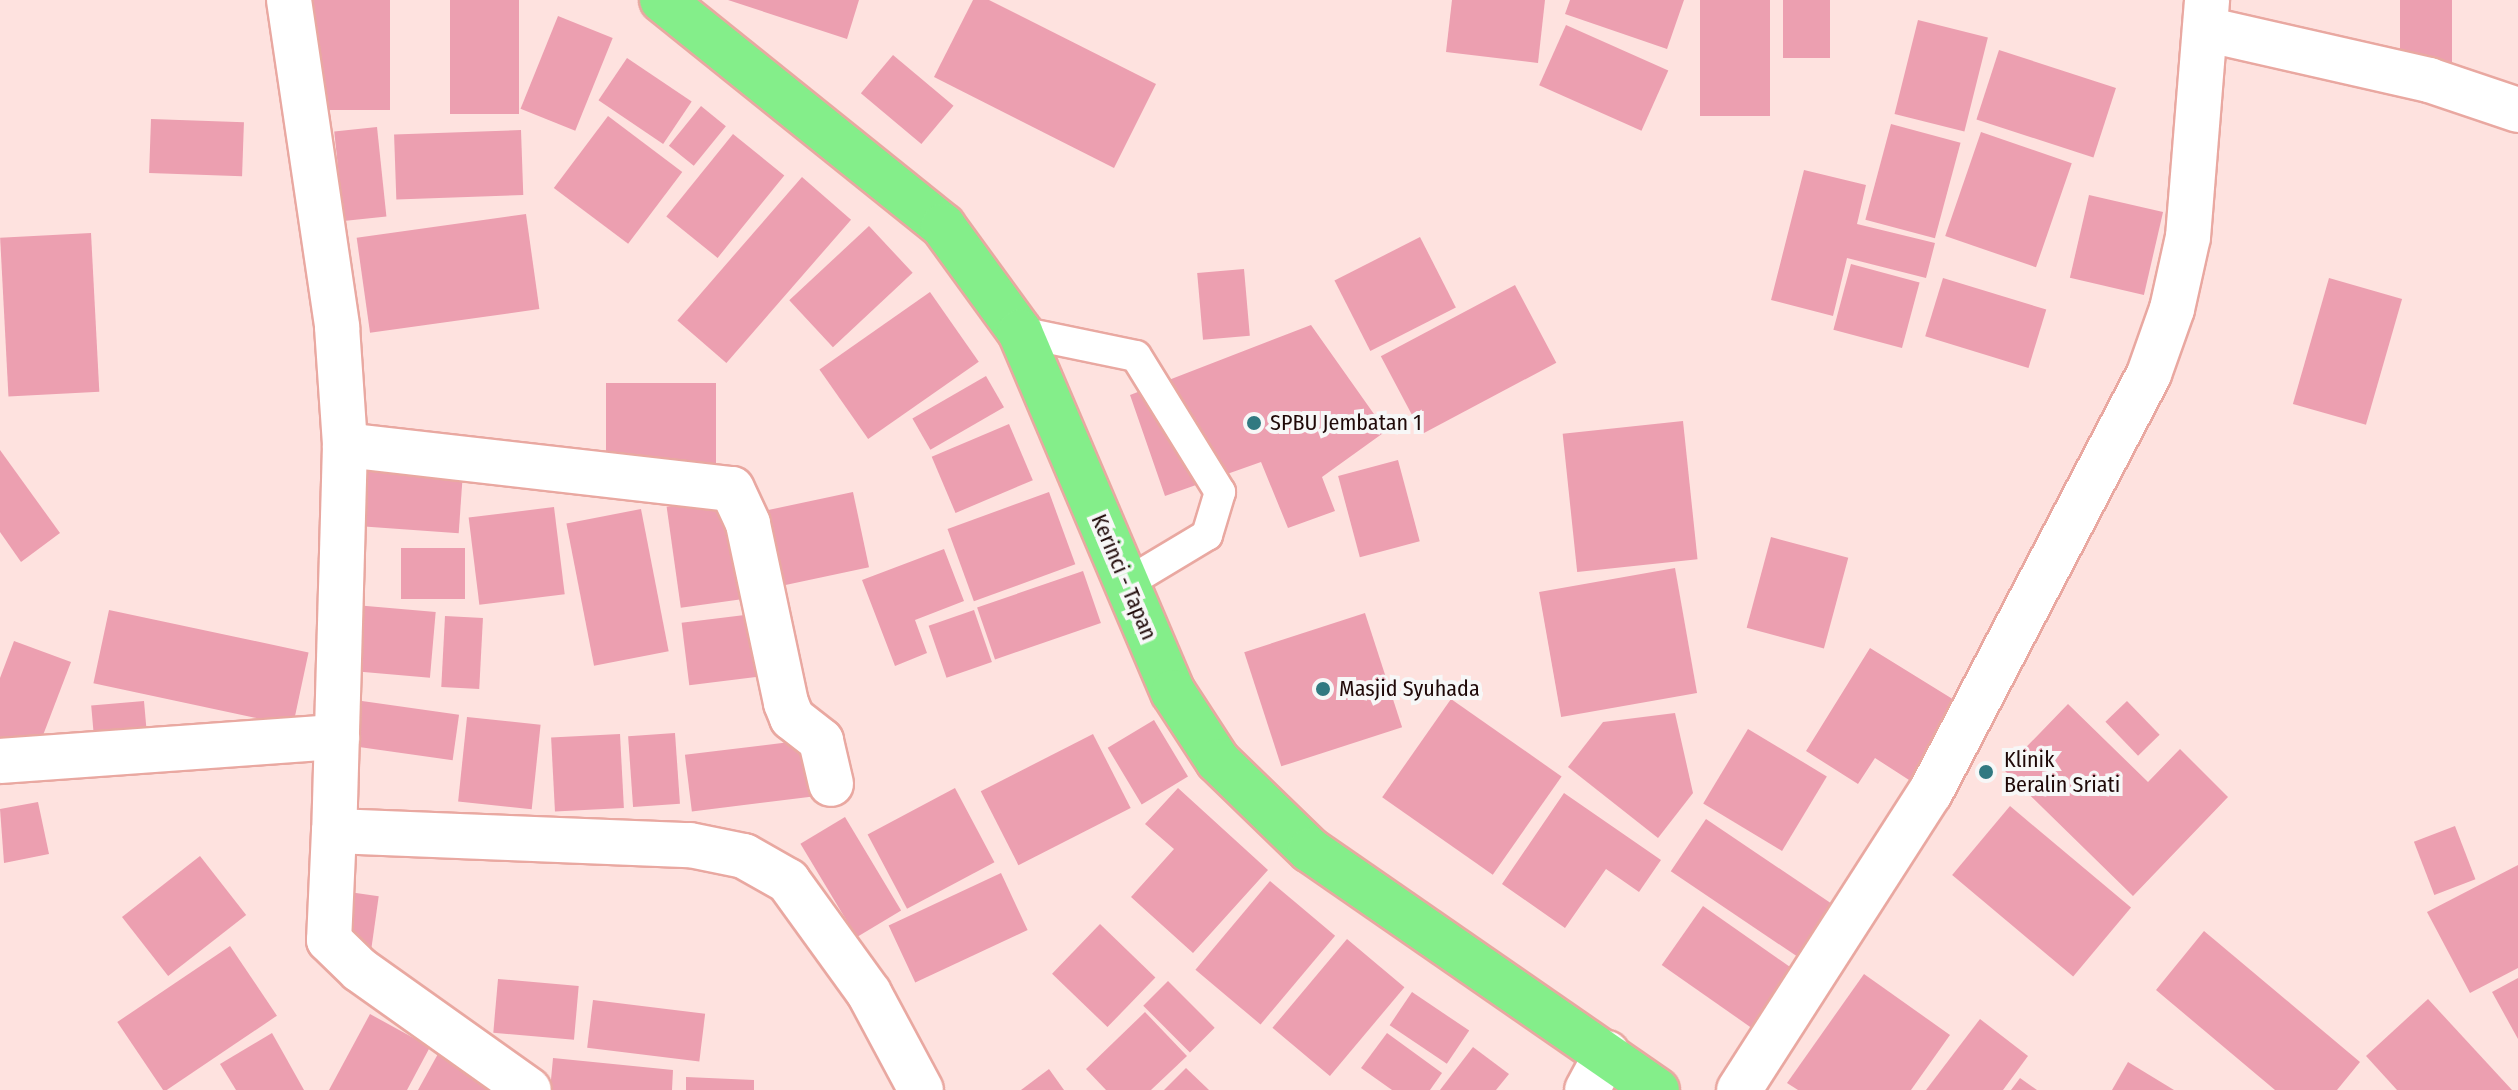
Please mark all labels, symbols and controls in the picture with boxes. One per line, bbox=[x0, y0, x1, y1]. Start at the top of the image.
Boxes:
place label: SPBU Jembatan 1 bbox=[1270, 410, 1422, 436]
marker: SPBU Jembatan 1 bbox=[1245, 414, 1263, 432]
street label: Kerinci - Tapan bbox=[1086, 510, 1162, 644]
place label: Masjid Syuhada bbox=[1339, 676, 1480, 702]
marker: Masjid Syuhada bbox=[1314, 680, 1332, 698]
place label: Klinik Beralin Sriati bbox=[2004, 746, 2120, 798]
marker: Klinik Beralin Sriati bbox=[1975, 761, 1997, 783]

